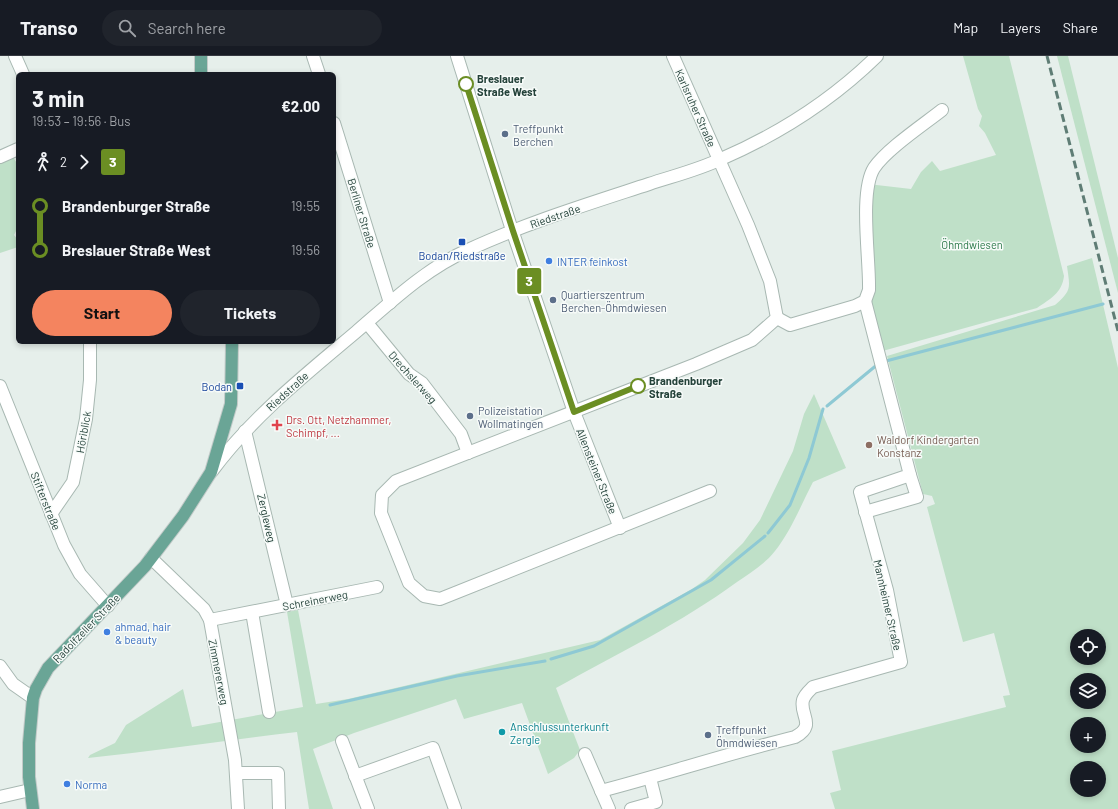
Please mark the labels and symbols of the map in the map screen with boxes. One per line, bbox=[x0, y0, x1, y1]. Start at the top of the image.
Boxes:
street label: Karlsruher Straße bbox=[673, 67, 719, 149]
place label: Breslauer Straße West bbox=[477, 72, 537, 98]
marker: Breslauer Straße West bbox=[458, 76, 474, 92]
place label: Treffpunkt Berchen bbox=[513, 122, 564, 148]
marker: Treffpunkt Berchen bbox=[500, 129, 510, 139]
street label: Berliner Straße bbox=[345, 177, 379, 249]
street label: Riedstraße bbox=[528, 201, 582, 231]
marker: Bodan/Riedstraße bbox=[457, 237, 467, 247]
park label: Öhmdwiesen bbox=[941, 237, 1003, 251]
place label: Bodan/Riedstraße bbox=[418, 249, 506, 262]
place label: INTER feinkost bbox=[557, 255, 628, 268]
marker: INTER feinkost bbox=[544, 256, 554, 266]
line badge: 3 bbox=[516, 268, 542, 294]
place label: Quartierszentrum Berchen-Öhmdwiesen bbox=[561, 288, 667, 314]
marker: Quartierszentrum Berchen-Öhmdwiesen bbox=[548, 295, 558, 305]
street label: Drechslerweg bbox=[386, 348, 440, 406]
street label: Riedstraße bbox=[263, 369, 311, 413]
place label: Brandenburger Straße bbox=[649, 374, 723, 400]
marker: Brandenburger Straße bbox=[630, 378, 646, 394]
place label: Bodan bbox=[202, 380, 232, 393]
marker: Bodan bbox=[235, 381, 245, 391]
place label: Polizeistation Wollmatingen bbox=[478, 404, 543, 430]
street label: Höriblick bbox=[73, 409, 93, 454]
marker: Polizeistation Wollmatingen bbox=[465, 411, 475, 421]
place label: Drs. Ott, Netzhammer, Schimpf, ... bbox=[286, 413, 391, 439]
marker: Drs. Ott, Netzhammer, Schimpf, ... bbox=[271, 419, 283, 431]
street label: Allensteiner Straße bbox=[574, 426, 620, 516]
place label: Waldorf Kindergarten Konstanz bbox=[877, 433, 979, 459]
marker: Waldorf Kindergarten Konstanz bbox=[864, 440, 874, 450]
street label: Stifterstraße bbox=[28, 470, 64, 532]
street label: Zergleweg bbox=[255, 492, 279, 544]
street label: Mannheimer Straße bbox=[871, 558, 905, 652]
street label: Schreinerweg bbox=[281, 587, 349, 613]
street label: Radolfzeller Straße bbox=[50, 591, 122, 665]
place label: ahmad, hair & beauty bbox=[115, 620, 171, 646]
marker: ahmad, hair & beauty bbox=[102, 627, 112, 637]
street label: Zimmererweg bbox=[206, 638, 232, 706]
place label: Anschlussunterkunft Zergle bbox=[510, 720, 609, 746]
place label: Treffpunkt Öhmdwiesen bbox=[716, 723, 777, 749]
marker: Anschlussunterkunft Zergle bbox=[497, 727, 507, 737]
marker: Treffpunkt Öhmdwiesen bbox=[703, 730, 713, 740]
place label: Norma bbox=[75, 778, 107, 791]
marker: Norma bbox=[62, 779, 72, 789]

